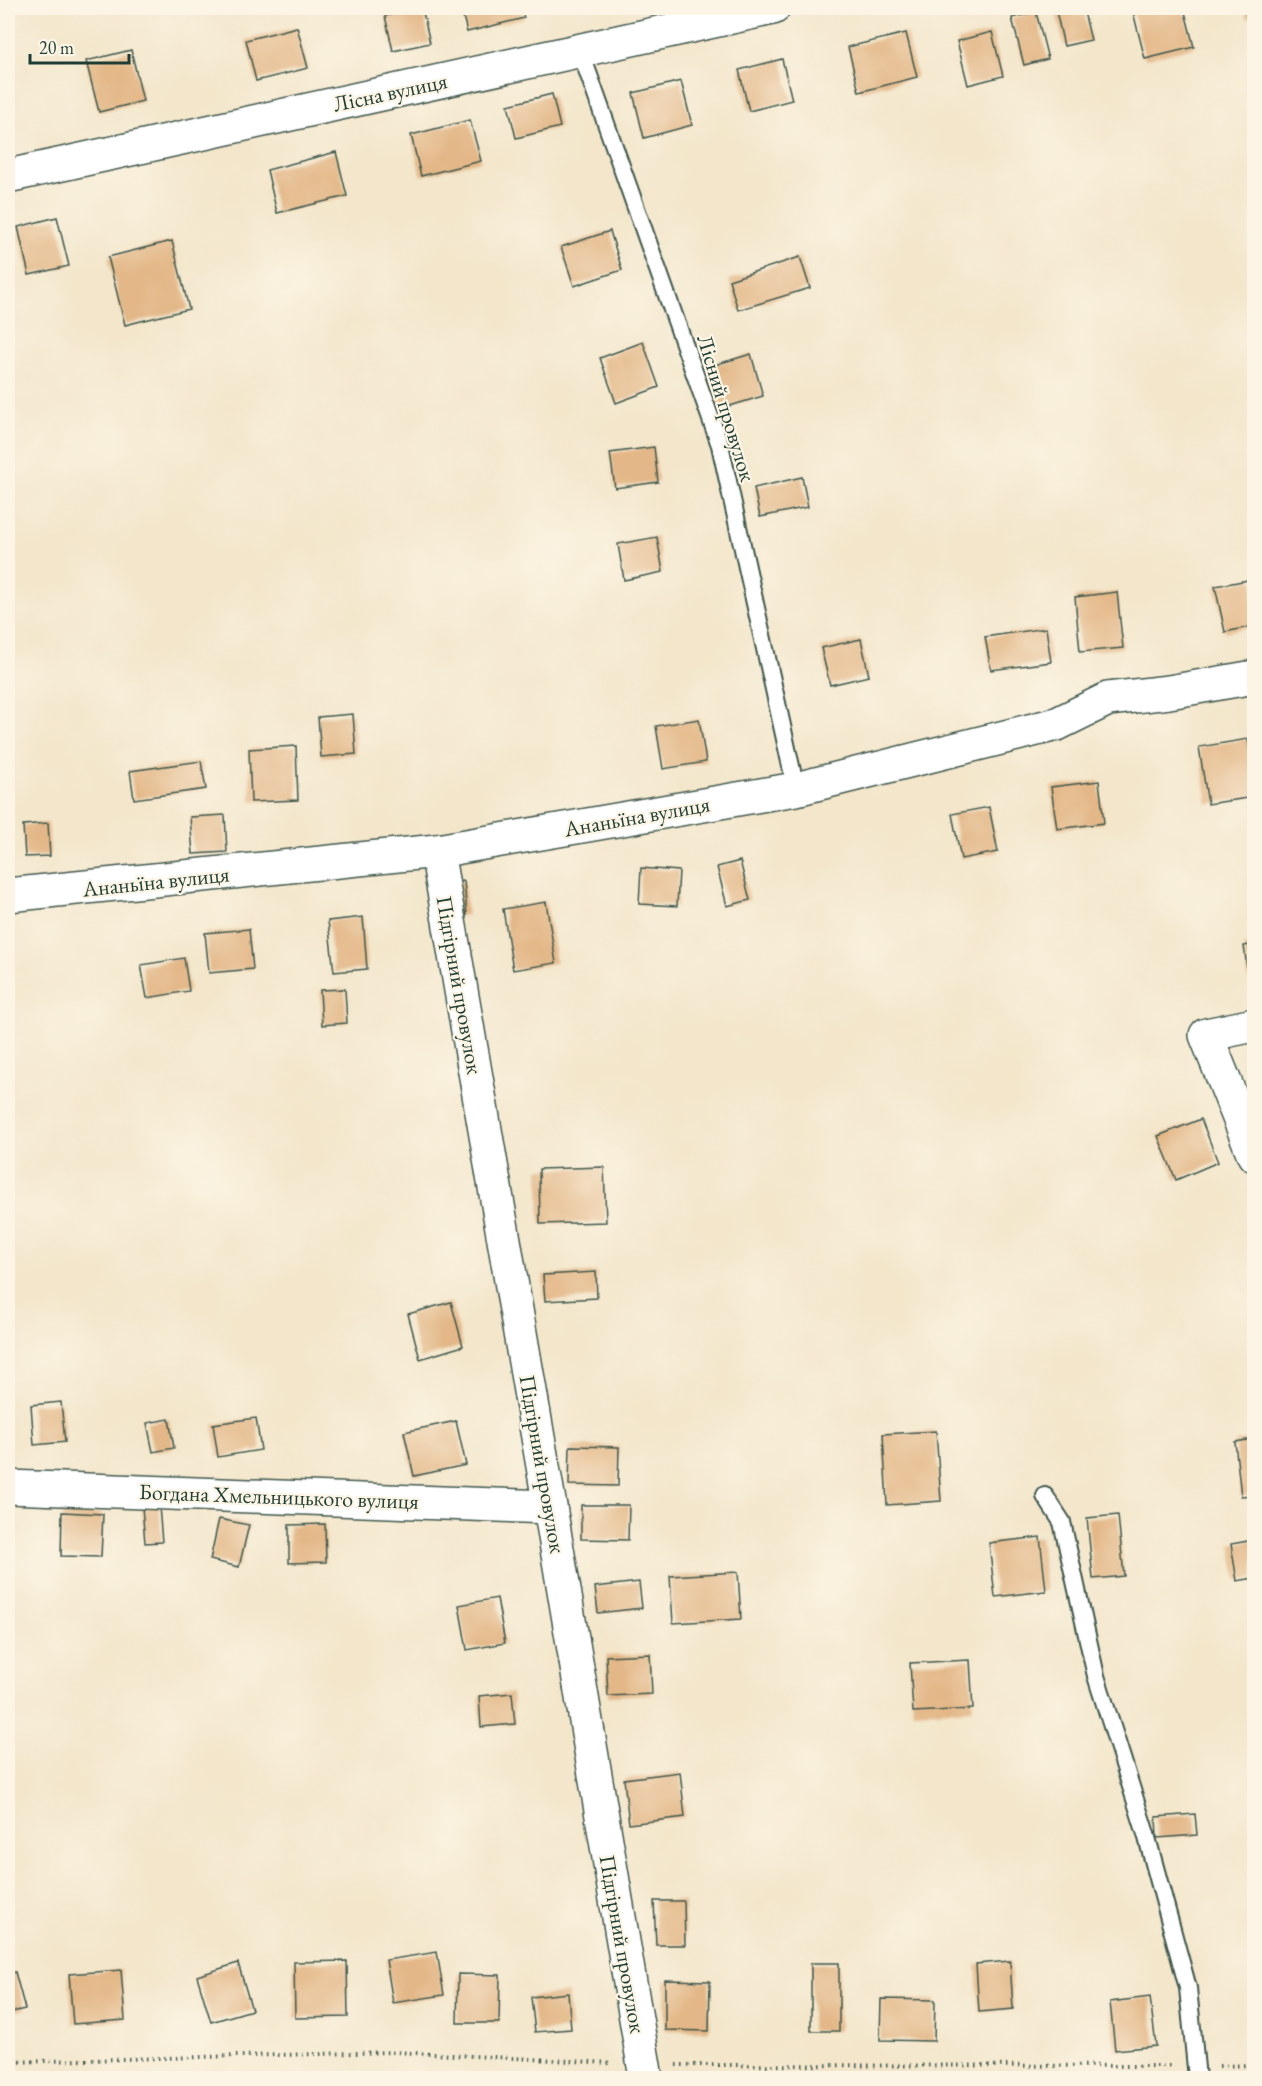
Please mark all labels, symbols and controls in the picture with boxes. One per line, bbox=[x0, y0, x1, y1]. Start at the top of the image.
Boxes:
scale bar bbox=[30, 27, 129, 65]
text: 20 m bbox=[39, 36, 74, 59]
street label: Лісна вулиця bbox=[330, 66, 450, 119]
street label: Лісний провулок bbox=[690, 331, 763, 486]
street label: Ананьїна вулиця bbox=[561, 789, 712, 844]
street label: Ананьїна вулиця bbox=[80, 859, 231, 904]
street label: Підгірний провулок bbox=[430, 894, 490, 1077]
street label: Підгірний провулок bbox=[513, 1373, 573, 1556]
street label: Богдана Хмельницького вулиця bbox=[139, 1477, 420, 1516]
street label: Підгірний провулок bbox=[593, 1853, 653, 2036]

